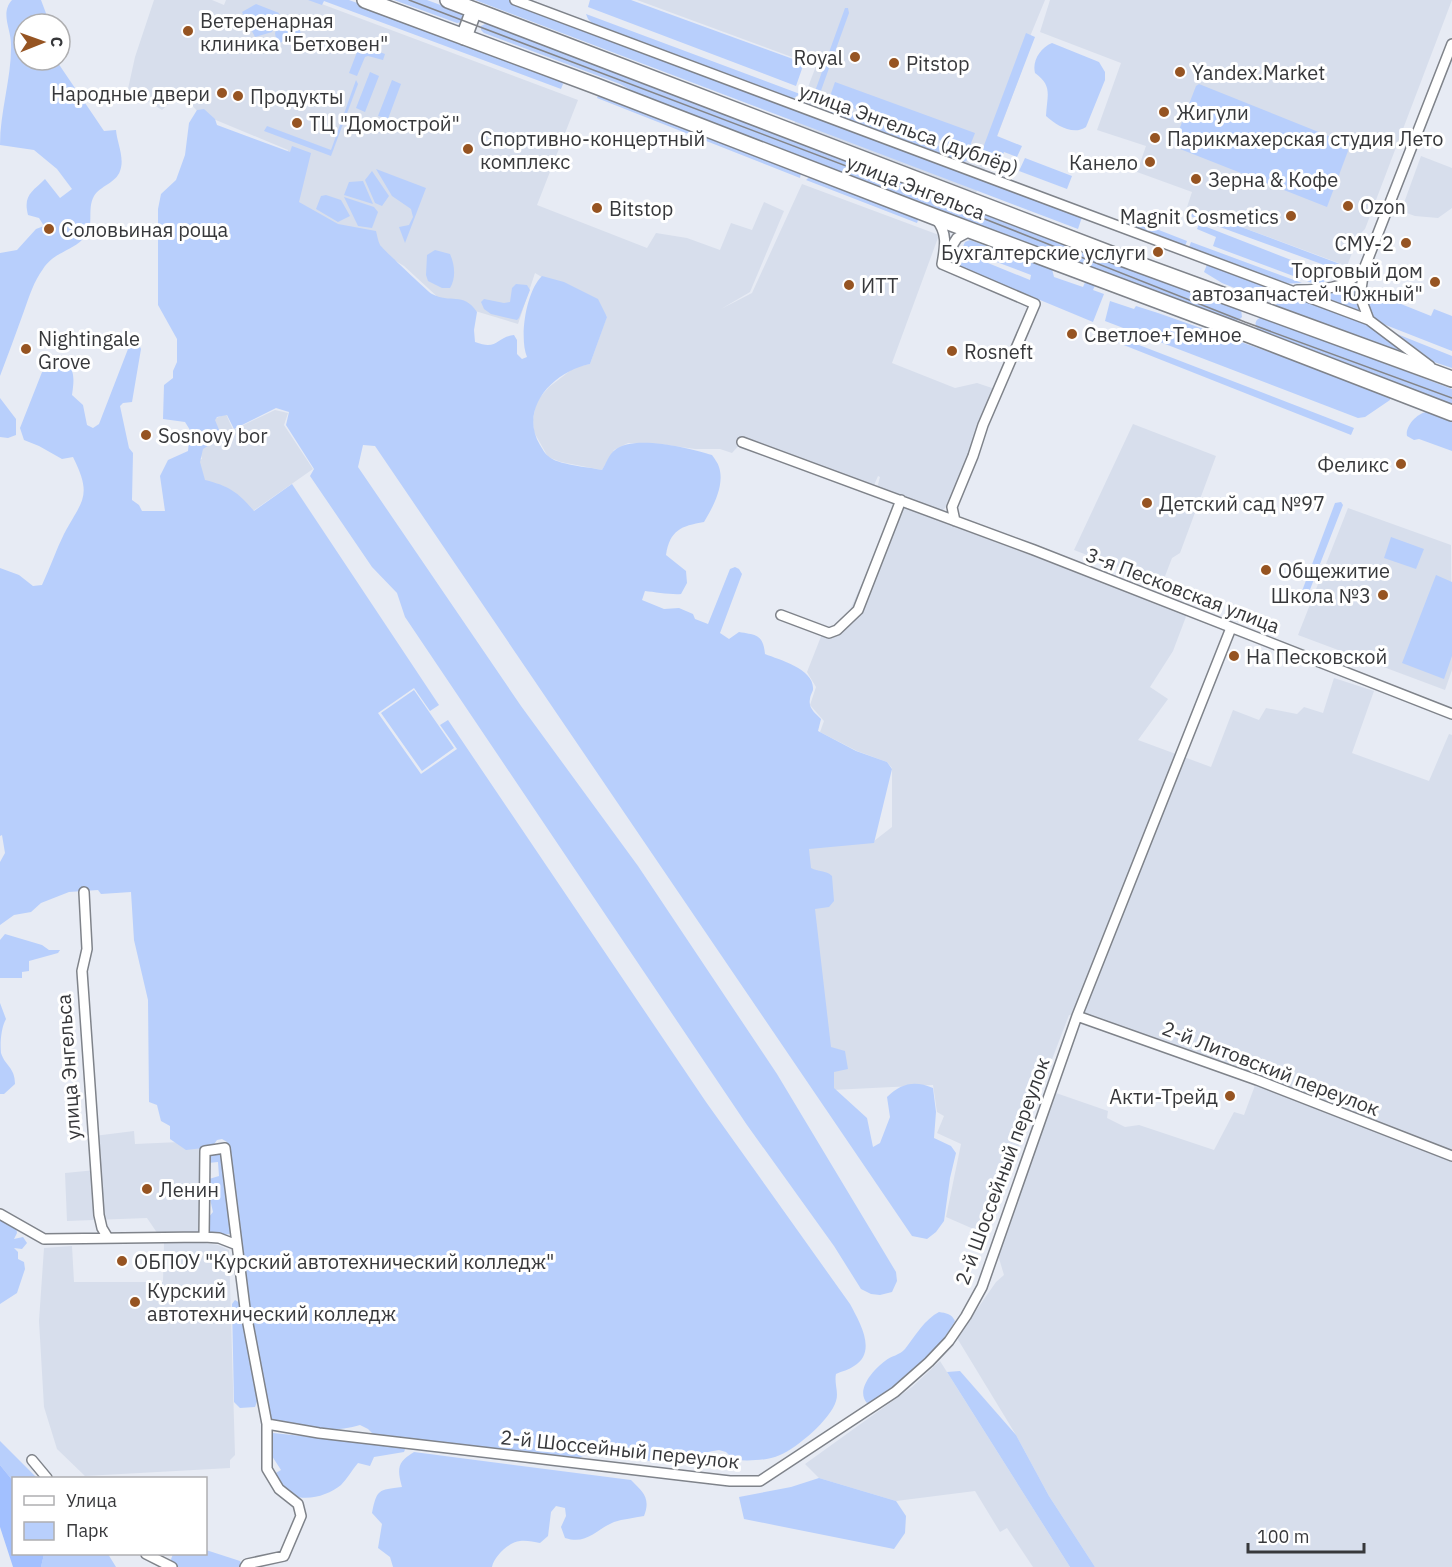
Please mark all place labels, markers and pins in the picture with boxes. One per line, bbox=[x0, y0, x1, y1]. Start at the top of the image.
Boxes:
place label: Ветеренарная клиника "Бетховен" bbox=[200, 7, 388, 57]
marker: Ветеренарная клиника "Бетховен" bbox=[181, 24, 195, 38]
place label: Royal bbox=[794, 44, 843, 71]
marker: Royal bbox=[848, 50, 862, 64]
place label: Pitstop bbox=[906, 50, 969, 77]
marker: Pitstop bbox=[887, 56, 901, 70]
place label: Yandex.Market bbox=[1192, 59, 1325, 86]
marker: Yandex.Market bbox=[1173, 65, 1187, 79]
place label: Народные двери bbox=[51, 80, 210, 107]
place label: Продукты bbox=[250, 83, 343, 110]
marker: Народные двери bbox=[215, 86, 229, 100]
marker: Продукты bbox=[231, 89, 245, 103]
place label: Жигули bbox=[1176, 99, 1249, 126]
marker: Жигули bbox=[1157, 105, 1171, 119]
place label: ТЦ "Домострой" bbox=[309, 110, 460, 137]
marker: ТЦ "Домострой" bbox=[290, 116, 304, 130]
place label: Спортивно-концертный комплекс bbox=[480, 125, 705, 175]
place label: Парикмаxерская студия Лето bbox=[1167, 125, 1443, 152]
marker: Парикмаxерская студия Лето bbox=[1148, 131, 1162, 145]
marker: Спортивно-концертный комплекс bbox=[461, 142, 475, 156]
place label: Канело bbox=[1069, 149, 1138, 176]
marker: Канело bbox=[1143, 155, 1157, 169]
place label: Зерна & Кофе bbox=[1208, 166, 1338, 193]
marker: Зерна & Кофе bbox=[1189, 172, 1203, 186]
place label: Ozon bbox=[1360, 193, 1406, 220]
place label: Bitstop bbox=[609, 195, 673, 222]
marker: Ozon bbox=[1341, 199, 1355, 213]
marker: Bitstop bbox=[590, 201, 604, 215]
place label: Magnit Cosmetics bbox=[1120, 203, 1279, 230]
marker: Magnit Cosmetics bbox=[1284, 209, 1298, 223]
place label: Соловьиная роща bbox=[61, 216, 229, 243]
marker: Соловьиная роща bbox=[42, 222, 56, 236]
place label: СМУ-2 bbox=[1334, 230, 1394, 257]
marker: СМУ-2 bbox=[1399, 236, 1413, 250]
place label: Бухгалтерские услуги bbox=[941, 239, 1146, 266]
marker: Бухгалтерские услуги bbox=[1151, 245, 1165, 259]
place label: Торговый дом автозапчастей "Южный" bbox=[1192, 257, 1423, 307]
place label: ИТТ bbox=[861, 272, 898, 299]
marker: Торговый дом автозапчастей "Южный" bbox=[1428, 275, 1442, 289]
marker: ИТТ bbox=[842, 278, 856, 292]
place label: Светлое+Темное bbox=[1084, 321, 1242, 348]
place label: Nightingale Grove bbox=[38, 325, 140, 375]
marker: Светлое+Темное bbox=[1065, 327, 1079, 341]
place label: Rosneft bbox=[964, 338, 1033, 365]
marker: Nightingale Grove bbox=[19, 342, 33, 356]
marker: Rosneft bbox=[945, 344, 959, 358]
place label: Sosnovy bor bbox=[158, 422, 268, 449]
marker: Sosnovy bor bbox=[139, 428, 153, 442]
place label: Феликс bbox=[1317, 451, 1389, 478]
marker: Феликс bbox=[1394, 457, 1408, 471]
place label: Детский сад №97 bbox=[1159, 490, 1325, 517]
marker: Детский сад №97 bbox=[1140, 496, 1154, 510]
place label: Общежитие bbox=[1278, 557, 1390, 584]
marker: Общежитие bbox=[1259, 563, 1273, 577]
place label: Школа №3 bbox=[1271, 582, 1371, 609]
marker: Школа №3 bbox=[1376, 588, 1390, 602]
place label: На Песковской bbox=[1246, 643, 1387, 670]
marker: На Песковской bbox=[1227, 649, 1241, 663]
place label: Акти-Трейд bbox=[1109, 1083, 1218, 1110]
marker: Акти-Трейд bbox=[1223, 1089, 1237, 1103]
place label: Ленин bbox=[159, 1176, 219, 1203]
marker: Ленин bbox=[140, 1182, 154, 1196]
place label: ОБПОУ "Курский автотехнический колледж" bbox=[134, 1248, 554, 1275]
marker: ОБПОУ "Курский автотехнический колледж" bbox=[115, 1254, 129, 1268]
place label: Курский автотехнический колледж bbox=[147, 1277, 396, 1327]
marker: Курский автотехнический колледж bbox=[128, 1295, 142, 1309]

